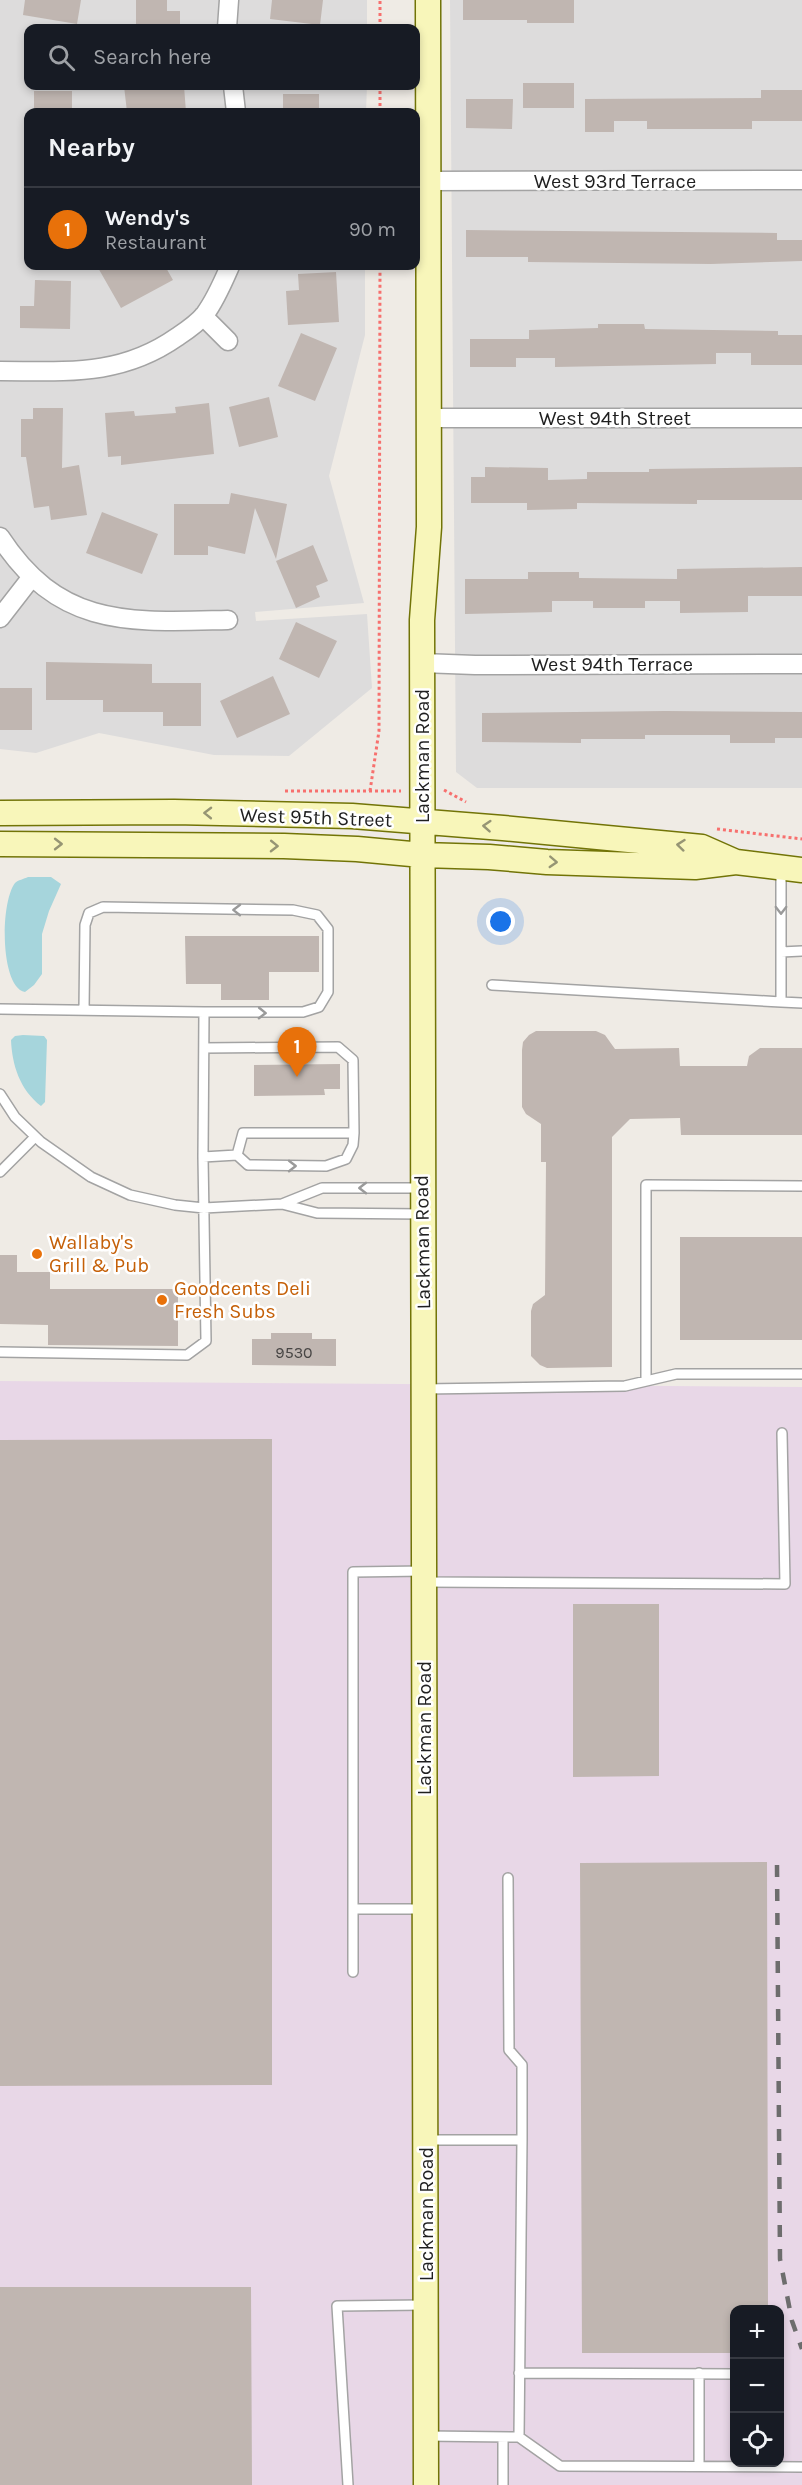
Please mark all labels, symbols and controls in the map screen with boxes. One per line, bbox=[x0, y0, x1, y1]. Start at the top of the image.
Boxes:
search box bbox=[24, 24, 420, 90]
icon: search bbox=[45, 41, 78, 74]
text: Search here bbox=[93, 44, 211, 70]
text: Nearby bbox=[48, 132, 135, 163]
street label: West 93rd Terrace bbox=[534, 170, 696, 193]
text: Wendy's bbox=[105, 205, 190, 231]
text: 1 bbox=[64, 218, 71, 241]
text: 90 m bbox=[349, 218, 396, 241]
text: Restaurant bbox=[105, 231, 207, 254]
street label: West 94th Street bbox=[539, 407, 692, 430]
street label: West 94th Terrace bbox=[531, 653, 693, 676]
street label: Lackman Road bbox=[411, 689, 434, 823]
street label: West 95th Street bbox=[239, 803, 393, 832]
one-way arrow bbox=[204, 807, 213, 819]
one-way arrow bbox=[482, 820, 491, 833]
one-way arrow bbox=[54, 838, 63, 850]
one-way arrow bbox=[676, 839, 685, 852]
one-way arrow bbox=[270, 840, 279, 852]
one-way arrow bbox=[548, 855, 557, 868]
one-way arrow bbox=[232, 903, 241, 916]
one-way arrow bbox=[775, 905, 787, 914]
your location bbox=[486, 907, 515, 936]
one-way arrow bbox=[258, 1007, 267, 1019]
pin: 1 bbox=[278, 1028, 316, 1077]
one-way arrow bbox=[287, 1160, 296, 1172]
street label: Lackman Road bbox=[410, 1175, 435, 1309]
one-way arrow bbox=[359, 1182, 368, 1194]
place label: Wallaby's Grill & Pub bbox=[49, 1231, 149, 1277]
marker: Wallaby's Grill & Pub bbox=[30, 1247, 44, 1261]
place label: Goodcents Deli Fresh Subs bbox=[174, 1277, 311, 1323]
marker: Goodcents Deli Fresh Subs bbox=[155, 1293, 169, 1307]
house number: 9530 bbox=[275, 1343, 313, 1362]
street label: Lackman Road bbox=[413, 1661, 436, 1795]
street label: Lackman Road bbox=[415, 2147, 438, 2281]
map controls bbox=[730, 2305, 784, 2467]
button: + bbox=[730, 2305, 784, 2359]
button: − bbox=[730, 2359, 784, 2413]
button: locate bbox=[730, 2413, 784, 2467]

